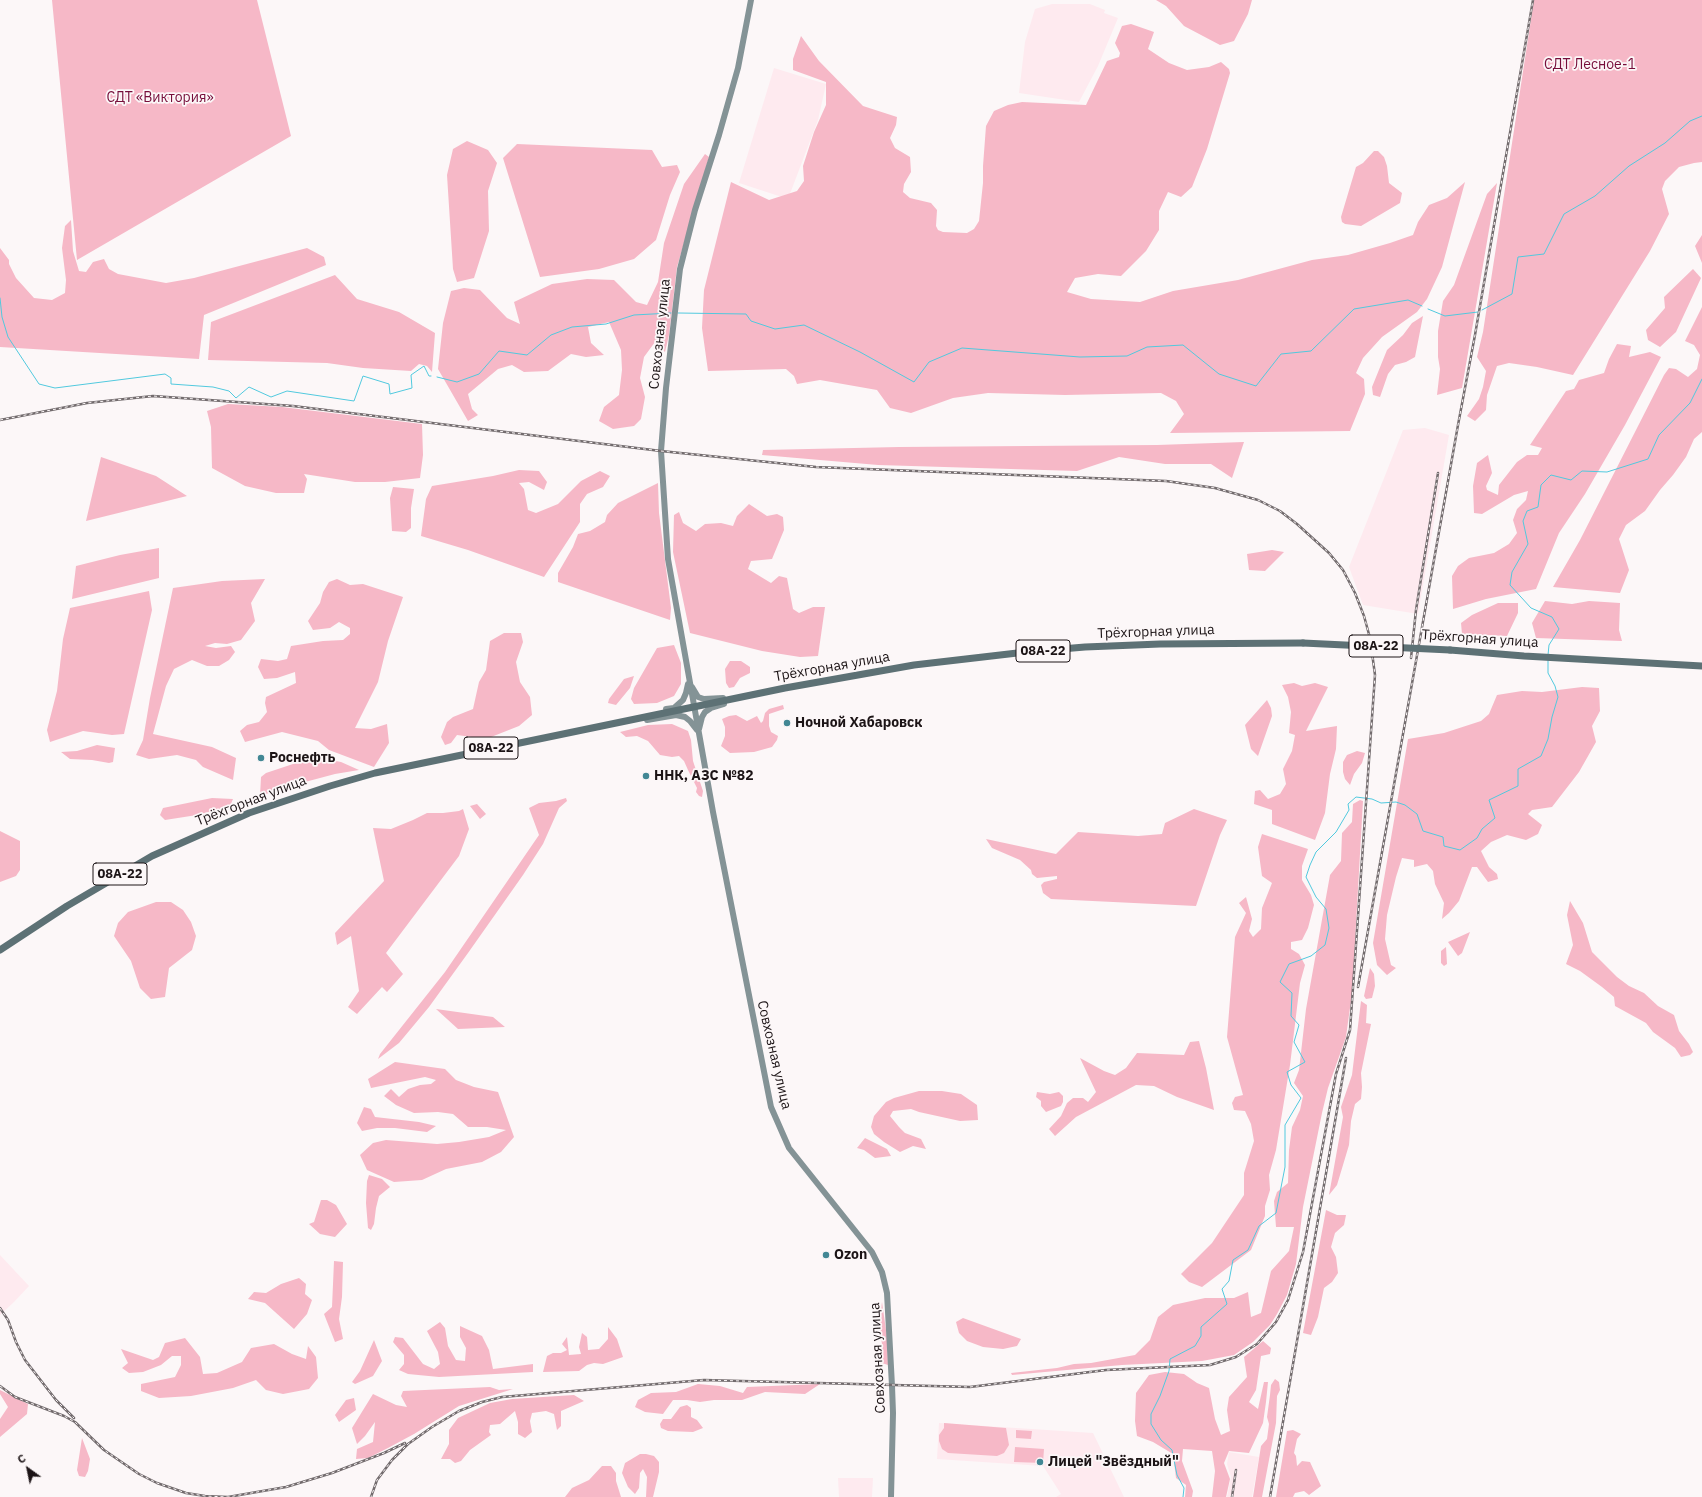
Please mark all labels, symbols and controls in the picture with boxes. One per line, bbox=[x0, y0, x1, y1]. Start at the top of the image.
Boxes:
park label: СДТ Лесное-1 bbox=[1544, 57, 1636, 73]
park label: СДТ «Виктория» bbox=[106, 90, 214, 106]
street label: Совхозная улица bbox=[646, 278, 674, 390]
street label: Трёхгорная улица bbox=[1097, 622, 1215, 642]
street label: Трёхгорная улица bbox=[1421, 627, 1539, 651]
road number: 08А-22 bbox=[1349, 635, 1403, 657]
road number: 08А-22 bbox=[1016, 640, 1070, 662]
street label: Трёхгорная улица bbox=[773, 649, 891, 685]
place label: Ночной Хабаровск bbox=[795, 715, 923, 731]
marker: Ночной Хабаровск bbox=[782, 718, 792, 728]
road number: 08А-22 bbox=[464, 737, 518, 759]
place label: Роснефть bbox=[269, 750, 335, 766]
marker: Роснефть bbox=[256, 753, 266, 763]
place label: ННК, АЗС №82 bbox=[654, 768, 754, 784]
marker: ННК, АЗС №82 bbox=[641, 771, 651, 781]
street label: Трёхгорная улица bbox=[193, 772, 309, 830]
road number: 08А-22 bbox=[93, 863, 147, 885]
street label: Совхозная улица bbox=[753, 999, 795, 1111]
place label: Ozon bbox=[834, 1247, 867, 1263]
marker: Ozon bbox=[821, 1250, 831, 1260]
street label: Совхозная улица bbox=[867, 1302, 889, 1414]
north arrow bbox=[8, 1449, 48, 1489]
text: С bbox=[15, 1451, 28, 1467]
place label: Лицей "Звёздный" bbox=[1048, 1454, 1179, 1470]
marker: Лицей "Звёздный" bbox=[1035, 1457, 1045, 1467]

